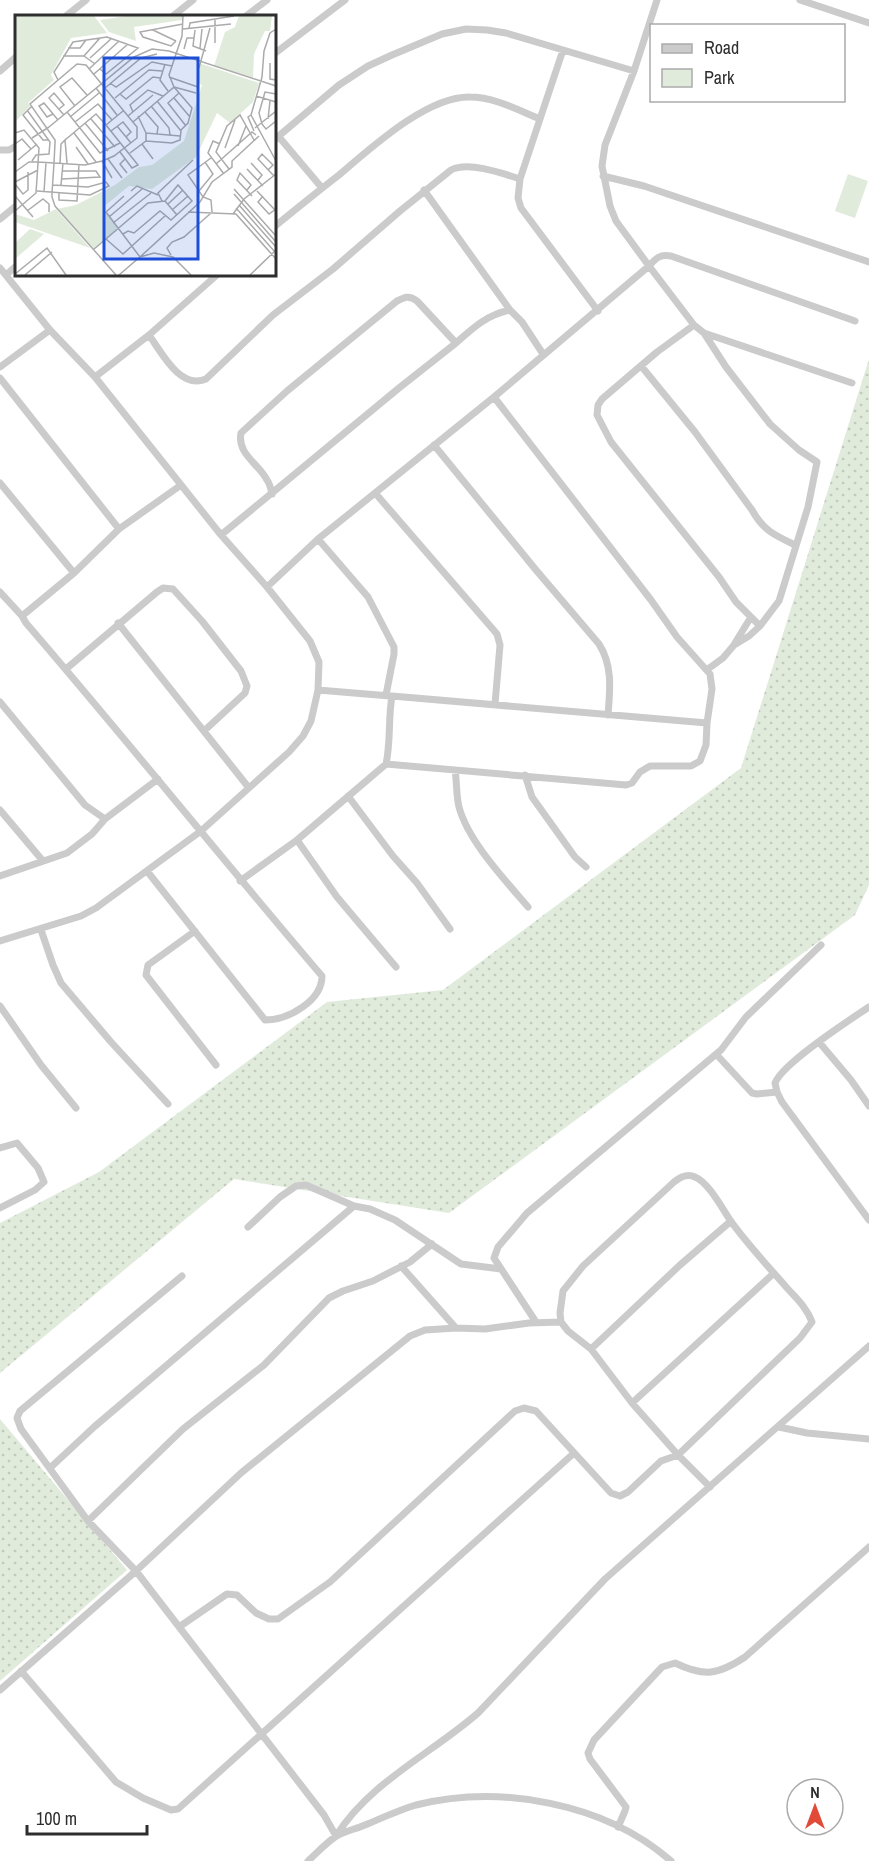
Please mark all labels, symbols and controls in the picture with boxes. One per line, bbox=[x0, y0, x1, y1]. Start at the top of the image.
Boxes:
inset map bbox=[15, 15, 276, 276]
legend bbox=[650, 24, 845, 102]
text: Road bbox=[704, 35, 739, 60]
text: Park bbox=[704, 65, 735, 90]
north arrow bbox=[785, 1777, 845, 1837]
text: N bbox=[810, 1781, 820, 1803]
scale bar bbox=[27, 1798, 147, 1836]
text: 100 m bbox=[36, 1806, 77, 1831]

